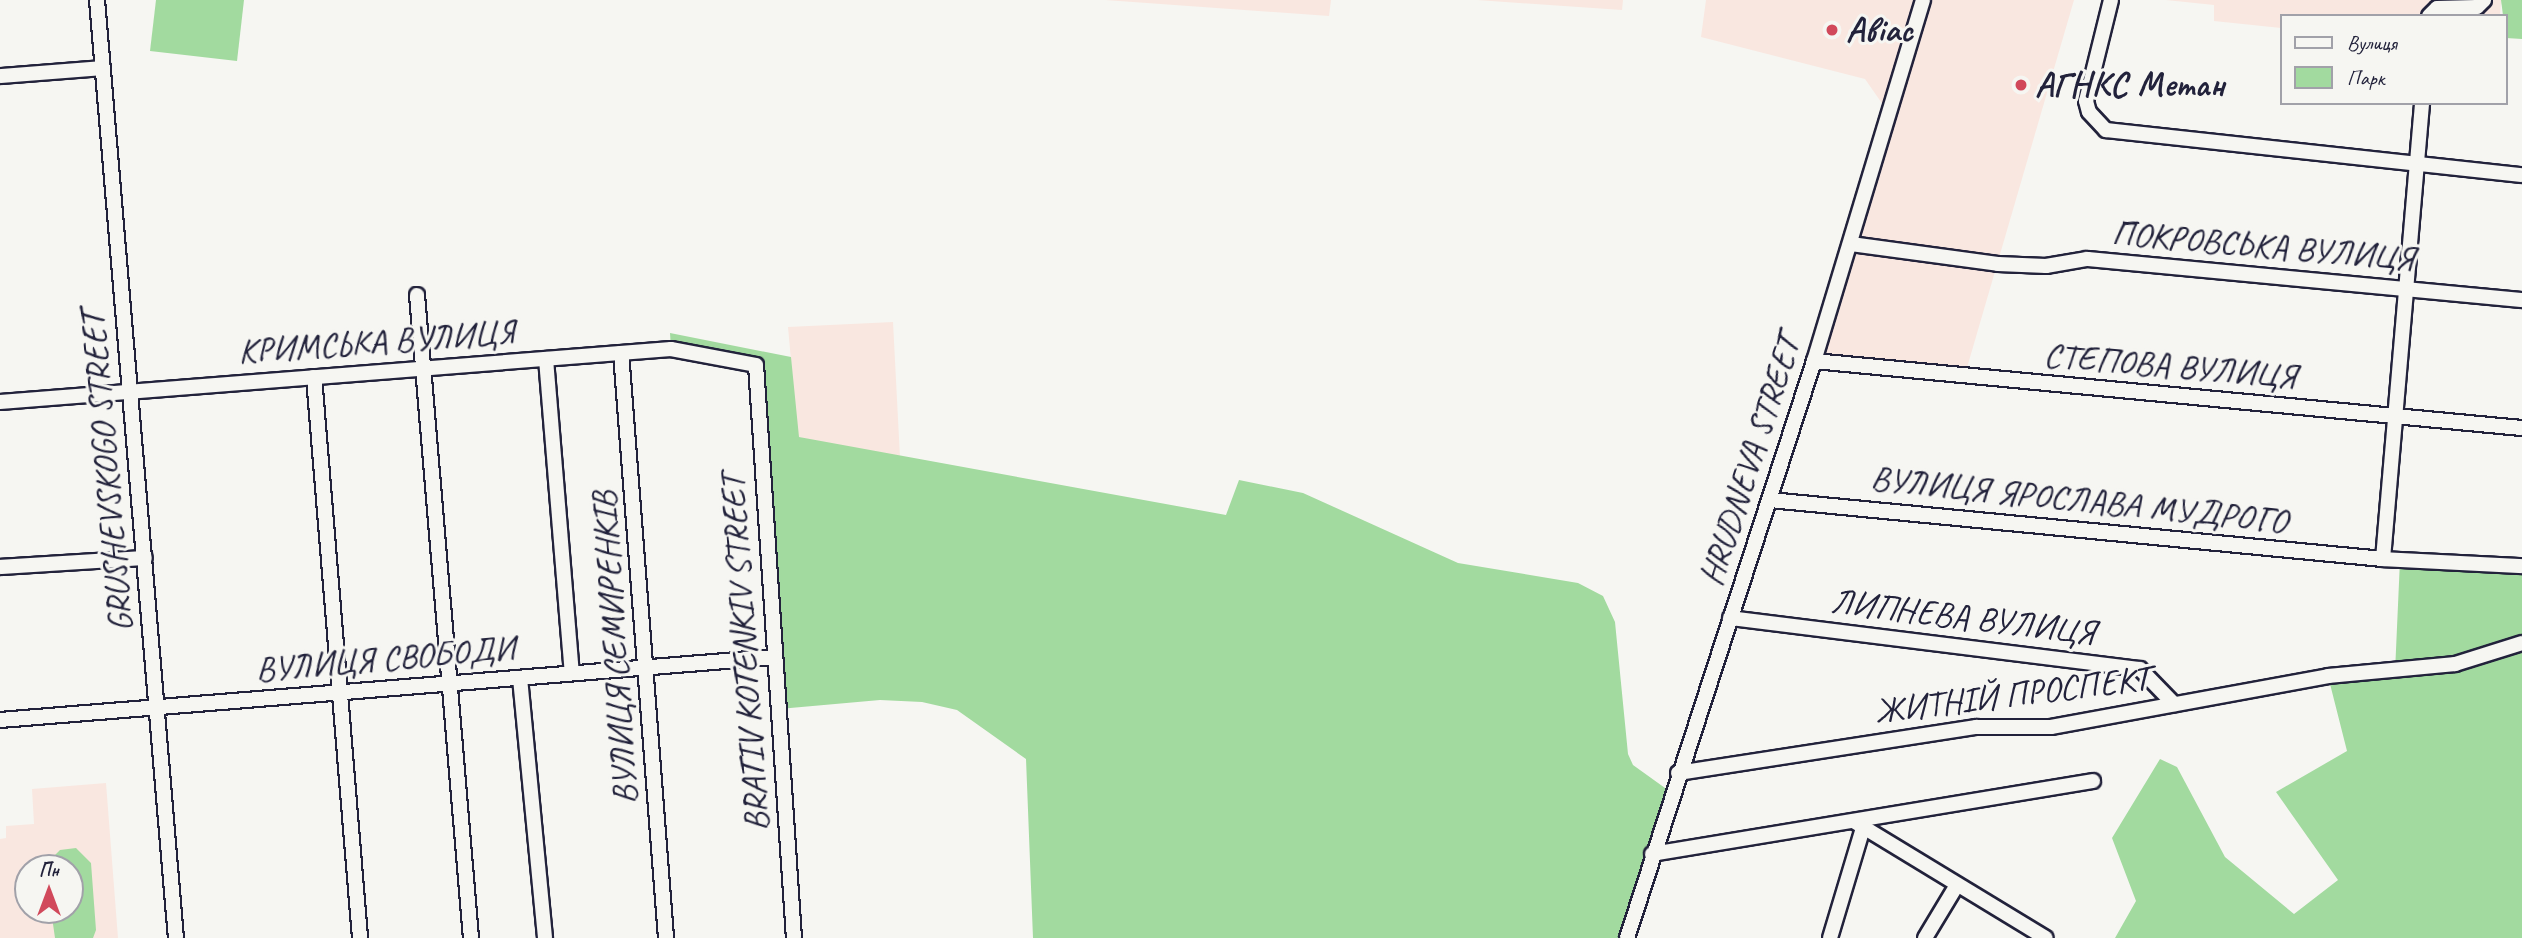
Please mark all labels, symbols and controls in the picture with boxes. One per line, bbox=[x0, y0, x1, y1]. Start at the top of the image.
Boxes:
place label: Авіас bbox=[1846, 9, 1912, 51]
legend bbox=[2280, 14, 2508, 105]
marker: Авіас bbox=[1824, 22, 1840, 38]
text: Вулиця bbox=[2347, 30, 2397, 56]
place label: АГНКС Метан bbox=[2035, 64, 2222, 106]
text: Парк bbox=[2347, 65, 2384, 91]
marker: АГНКС Метан bbox=[2013, 77, 2029, 93]
street label: ПОКРОВСЬКА ВУЛИЦЯ bbox=[2110, 212, 2416, 280]
street label: GRUSHEVSKOGO STREET bbox=[72, 310, 142, 634]
street label: КРИМСЬКА ВУЛИЦЯ bbox=[237, 311, 515, 373]
street label: HRUDNEVA STREET bbox=[1690, 331, 1810, 591]
street label: СТЕПОВА ВУЛИЦЯ bbox=[2042, 334, 2298, 398]
street label: ВУЛИЦЯ ЯРОСЛАВА МУДРОГО bbox=[1871, 457, 2287, 543]
street label: BRATIV KOTENKIV STREET bbox=[712, 473, 778, 833]
street label: ВУЛИЦЯ СЕМИРЕНКІВ bbox=[583, 490, 647, 806]
street label: ЛИПНЕВА ВУЛИЦЯ bbox=[1829, 580, 2097, 654]
street label: ВУЛИЦЯ СВОБОДИ bbox=[254, 627, 516, 691]
street label: ЖИТНІЙ ПРОСПЕКТ bbox=[1872, 657, 2152, 733]
north arrow bbox=[14, 854, 84, 924]
text: Пн bbox=[39, 858, 59, 882]

